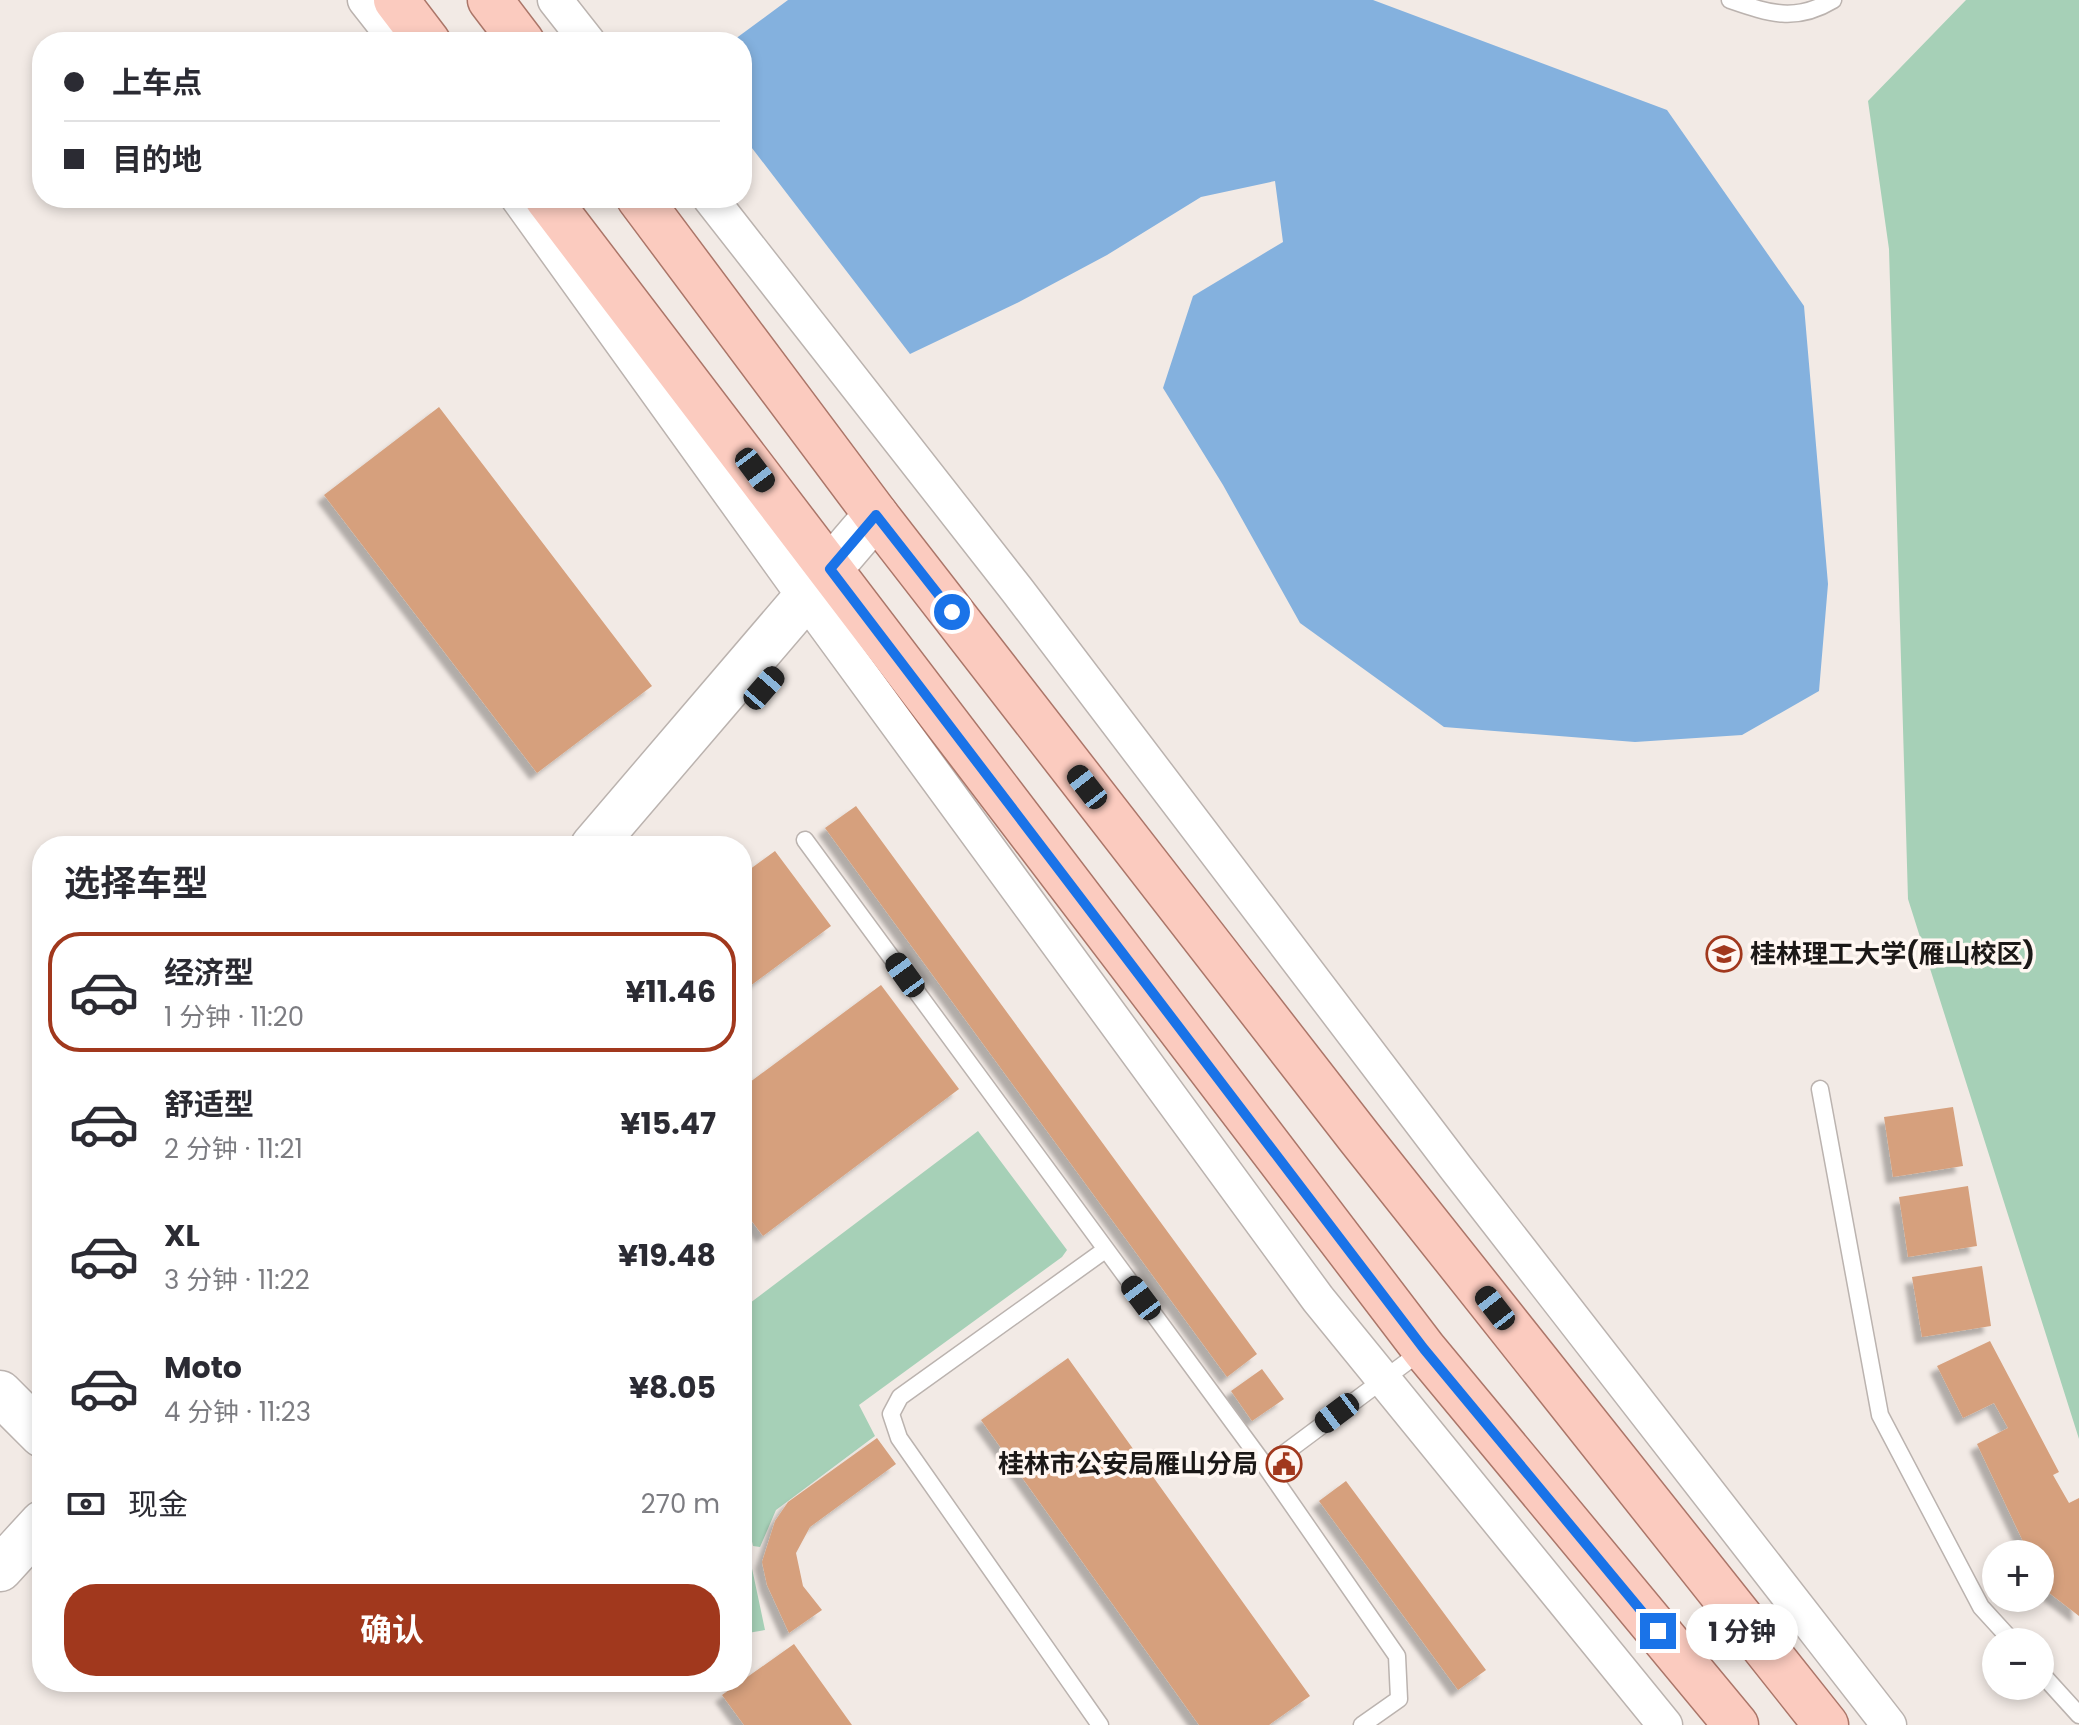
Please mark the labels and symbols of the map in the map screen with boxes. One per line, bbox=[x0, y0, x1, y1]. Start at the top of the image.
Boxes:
car bbox=[731, 444, 779, 496]
route start bbox=[934, 594, 970, 630]
car bbox=[739, 662, 789, 714]
car bbox=[1063, 761, 1111, 813]
school or university icon: 桂林理工大学(雁山校区) bbox=[1705, 935, 1743, 973]
place label: 桂林理工大学(雁山校区) bbox=[1750, 936, 2035, 972]
car bbox=[881, 949, 929, 1001]
car bbox=[1117, 1272, 1165, 1324]
car bbox=[1471, 1282, 1519, 1334]
car bbox=[1311, 1389, 1363, 1437]
public building icon: 桂林市公安局雁山分局 bbox=[1265, 1445, 1303, 1483]
place label: 桂林市公安局雁山分局 bbox=[998, 1446, 1258, 1482]
callout: 1 分钟 bbox=[1686, 1603, 1798, 1659]
route end bbox=[1640, 1613, 1676, 1649]

